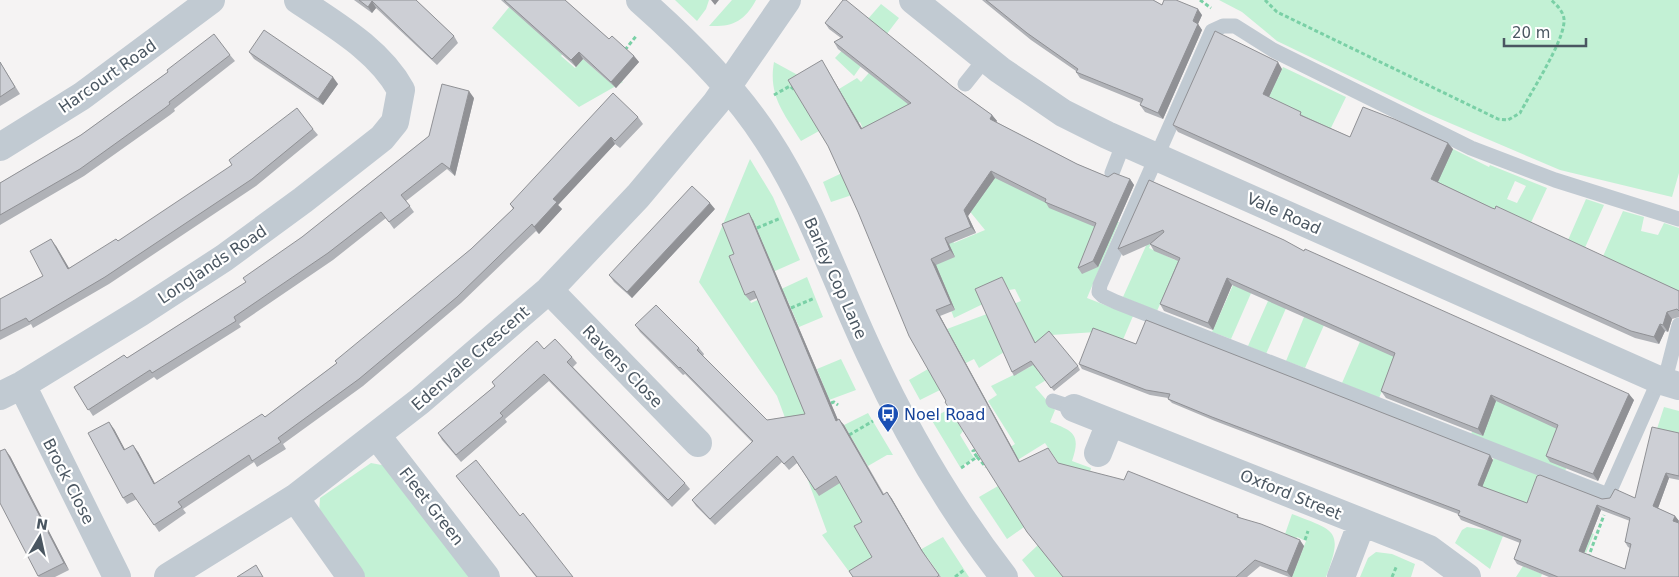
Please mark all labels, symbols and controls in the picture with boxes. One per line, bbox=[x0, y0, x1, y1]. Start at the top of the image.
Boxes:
scale bar bbox=[1504, 15, 1586, 47]
text: 20 m bbox=[1512, 24, 1550, 42]
street label: Harcourt Road bbox=[55, 36, 160, 117]
street label: Vale Road bbox=[1244, 189, 1324, 238]
street label: Barley Cop Lane bbox=[800, 214, 871, 342]
street label: Longlands Road bbox=[154, 221, 270, 308]
street label: Edenvale Crescent bbox=[408, 302, 533, 415]
street label: Ravens Close bbox=[579, 321, 667, 411]
bus stop icon: Noel Road bbox=[876, 402, 900, 433]
place label: Noel Road bbox=[904, 405, 985, 424]
street label: Brock Close bbox=[39, 435, 98, 527]
street label: Fleet Green bbox=[395, 464, 468, 549]
street label: Oxford Street bbox=[1237, 465, 1344, 523]
north arrow bbox=[15, 512, 65, 562]
text: N bbox=[35, 515, 49, 533]

